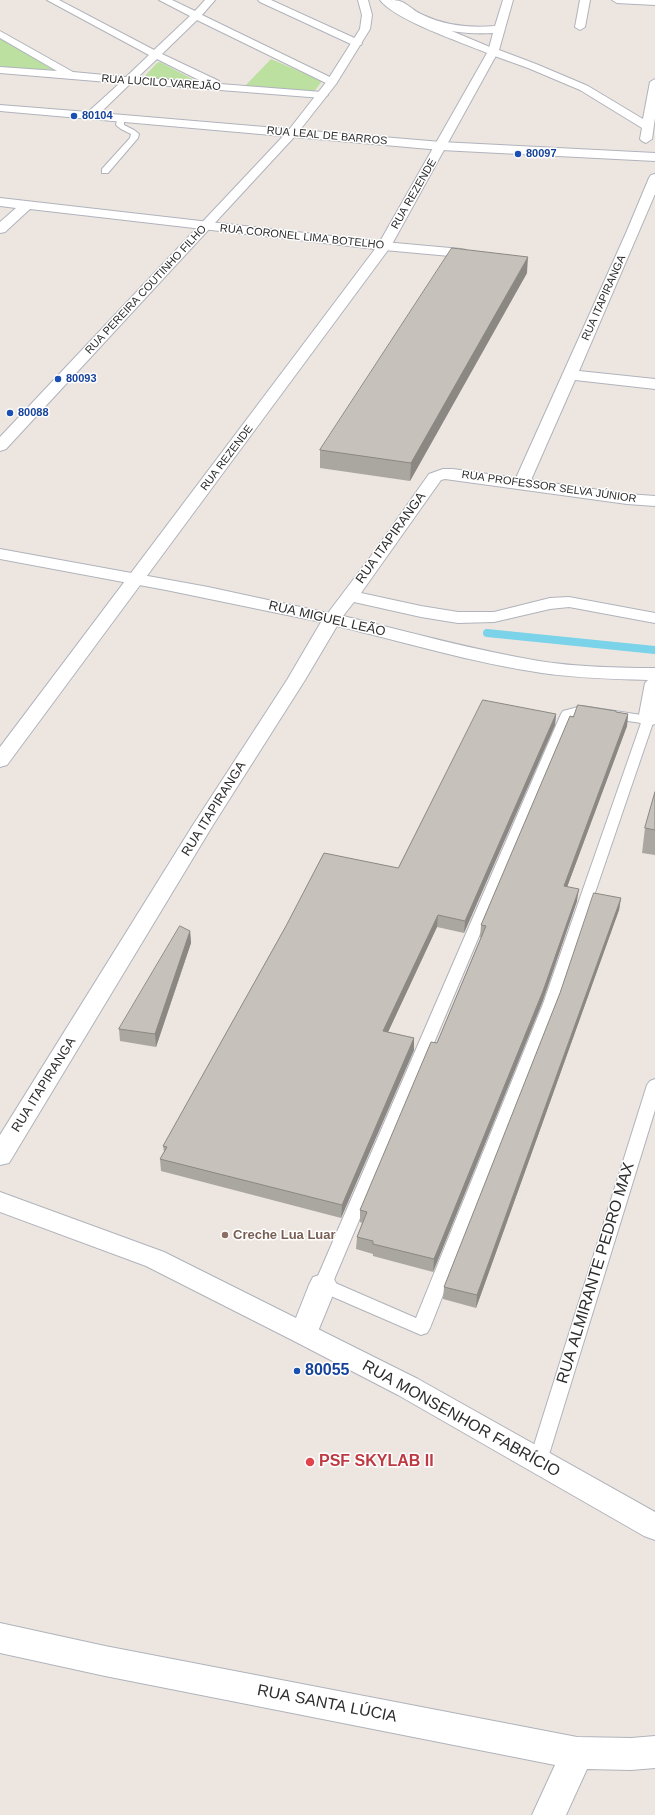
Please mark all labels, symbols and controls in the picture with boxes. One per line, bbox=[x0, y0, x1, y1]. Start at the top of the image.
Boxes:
street label: RUA LUCILO VAREJÃO bbox=[101, 72, 221, 94]
place label: 80104 bbox=[82, 109, 113, 123]
marker: 80104 bbox=[69, 111, 79, 121]
street label: RUA LEAL DE BARROS bbox=[266, 124, 388, 148]
place label: 80097 bbox=[526, 147, 557, 161]
marker: 80097 bbox=[513, 149, 523, 159]
street label: RUA REZENDE bbox=[389, 157, 439, 231]
street label: RUA CORONEL LIMA BOTELHO bbox=[219, 222, 385, 252]
street label: RUA PEREIRA COUTINHO FILHO bbox=[83, 223, 209, 357]
street label: RUA ITAPIRANGA bbox=[579, 253, 629, 343]
place label: 80093 bbox=[66, 372, 97, 386]
marker: 80093 bbox=[53, 374, 63, 384]
place label: 80088 bbox=[18, 406, 49, 420]
marker: 80088 bbox=[5, 408, 15, 418]
street label: RUA REZENDE bbox=[198, 423, 256, 493]
street label: RUA PROFESSOR SELVA JÚNIOR bbox=[461, 468, 637, 506]
street label: RUA ITAPIRANGA bbox=[353, 489, 429, 587]
street label: RUA MIGUEL LEÃO bbox=[267, 598, 387, 640]
street label: RUA ITAPIRANGA bbox=[179, 759, 249, 859]
street label: RUA ITAPIRANGA bbox=[9, 1035, 79, 1135]
street label: RUA ALMIRANTE PEDRO MAX bbox=[553, 1160, 639, 1386]
place label: Creche Lua Luar bbox=[233, 1227, 336, 1243]
marker: Creche Lua Luar bbox=[220, 1230, 230, 1240]
street label: RUA MONSENHOR FABRÍCIO bbox=[359, 1357, 563, 1481]
place label: 80055 bbox=[305, 1361, 349, 1381]
marker: 80055 bbox=[292, 1366, 302, 1376]
place label: PSF SKYLAB II bbox=[319, 1452, 434, 1472]
marker: PSF SKYLAB II bbox=[304, 1456, 316, 1468]
street label: RUA SANTA LÚCIA bbox=[255, 1681, 399, 1727]

